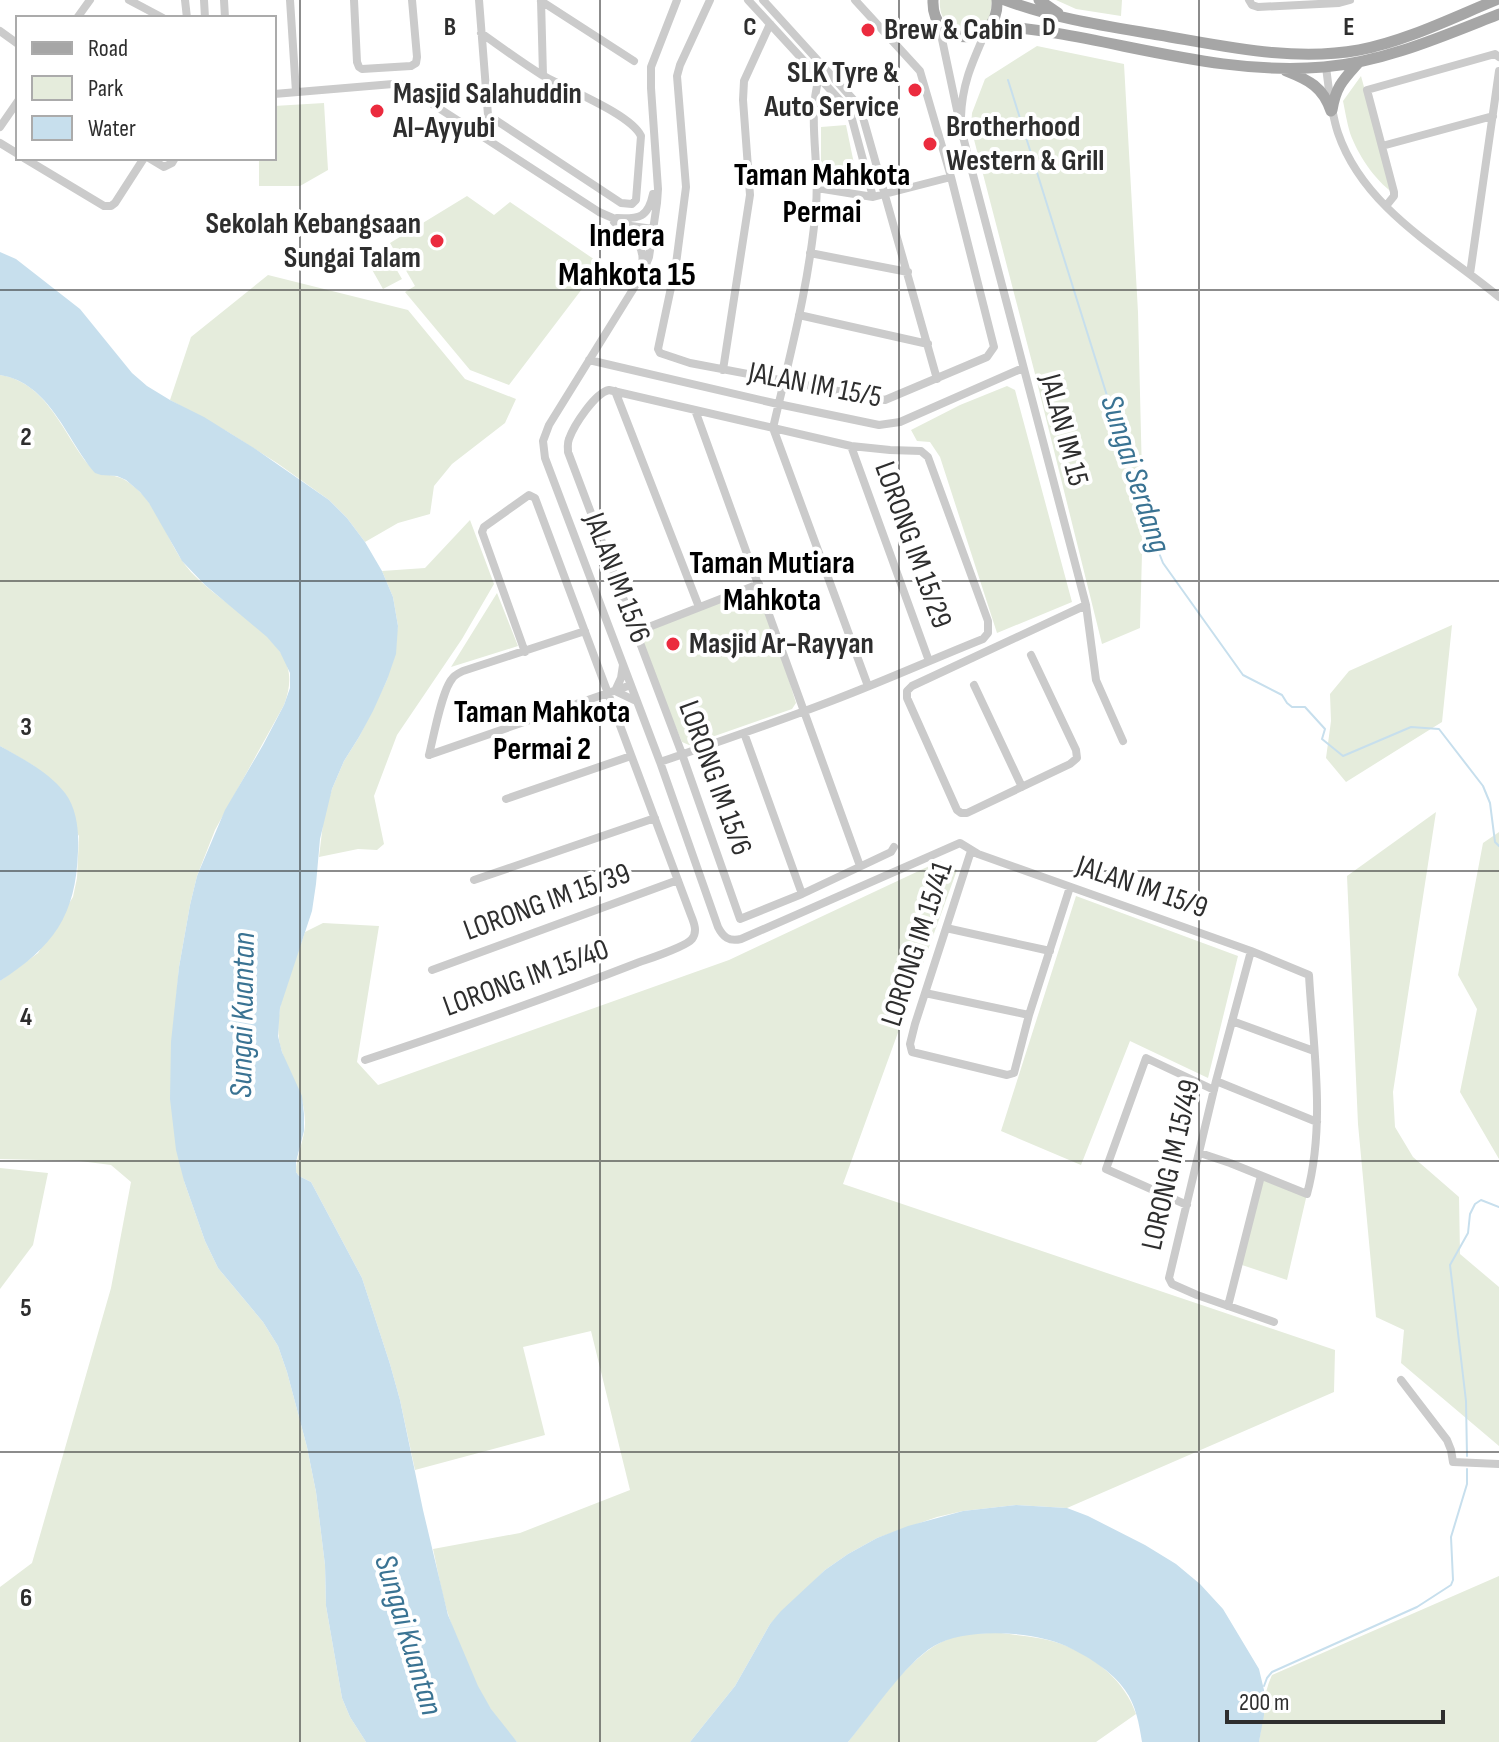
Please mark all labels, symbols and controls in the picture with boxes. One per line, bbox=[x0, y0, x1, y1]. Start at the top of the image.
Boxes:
text: B bbox=[444, 12, 456, 43]
text: C bbox=[743, 12, 757, 43]
place label: Brew & Cabin bbox=[884, 12, 1023, 48]
text: D bbox=[1042, 12, 1056, 43]
text: E bbox=[1343, 12, 1355, 43]
legend bbox=[16, 16, 276, 160]
marker: Brew & Cabin bbox=[859, 21, 877, 39]
text: Road bbox=[88, 34, 128, 63]
place label: SLK Tyre & Auto Service bbox=[763, 55, 899, 125]
text: Park bbox=[88, 74, 123, 103]
place label: Masjid Salahuddin Al-Ayyubi bbox=[392, 76, 582, 146]
marker: SLK Tyre & Auto Service bbox=[906, 81, 924, 99]
marker: Masjid Salahuddin Al-Ayyubi bbox=[368, 102, 386, 120]
place label: Brotherhood Western & Grill bbox=[946, 109, 1104, 179]
text: Water bbox=[88, 114, 136, 143]
marker: Brotherhood Western & Grill bbox=[921, 135, 939, 153]
district label: Taman Mahkota Permai bbox=[734, 156, 910, 232]
place label: Sekolah Kebangsaan Sungai Talam bbox=[205, 206, 421, 276]
district label: Indera Mahkota 15 bbox=[558, 215, 696, 295]
marker: Sekolah Kebangsaan Sungai Talam bbox=[428, 232, 446, 250]
street label: JALAN IM 15/5 bbox=[744, 354, 885, 416]
street label: JALAN IM 15 bbox=[1032, 369, 1096, 490]
water label: Sungai Serdang bbox=[1091, 390, 1179, 558]
text: 2 bbox=[20, 422, 32, 453]
street label: LORONG IM 15/29 bbox=[866, 457, 960, 633]
street label: JALAN IM 15/6 bbox=[575, 507, 658, 648]
district label: Taman Mutiara Mahkota bbox=[689, 544, 855, 620]
place label: Masjid Ar-Rayyan bbox=[689, 626, 874, 662]
marker: Masjid Ar-Rayyan bbox=[664, 635, 682, 653]
district label: Taman Mahkota Permai 2 bbox=[454, 693, 630, 769]
street label: LORONG IM 15/6 bbox=[670, 696, 760, 860]
text: 3 bbox=[20, 712, 32, 743]
street label: JALAN IM 15/9 bbox=[1071, 847, 1212, 926]
street label: LORONG IM 15/39 bbox=[459, 855, 635, 949]
street label: LORONG IM 15/41 bbox=[873, 857, 961, 1031]
street label: LORONG IM 15/40 bbox=[438, 931, 614, 1025]
water label: Sungai Kuantan bbox=[222, 932, 264, 1098]
text: 4 bbox=[20, 1002, 32, 1033]
street label: LORONG IM 15/49 bbox=[1134, 1076, 1208, 1254]
text: 5 bbox=[20, 1293, 32, 1324]
water label: Sungai Kuantan bbox=[365, 1550, 451, 1720]
text: 6 bbox=[20, 1583, 32, 1614]
scale bar bbox=[1227, 1674, 1443, 1724]
text: 200 m bbox=[1239, 1688, 1290, 1717]

